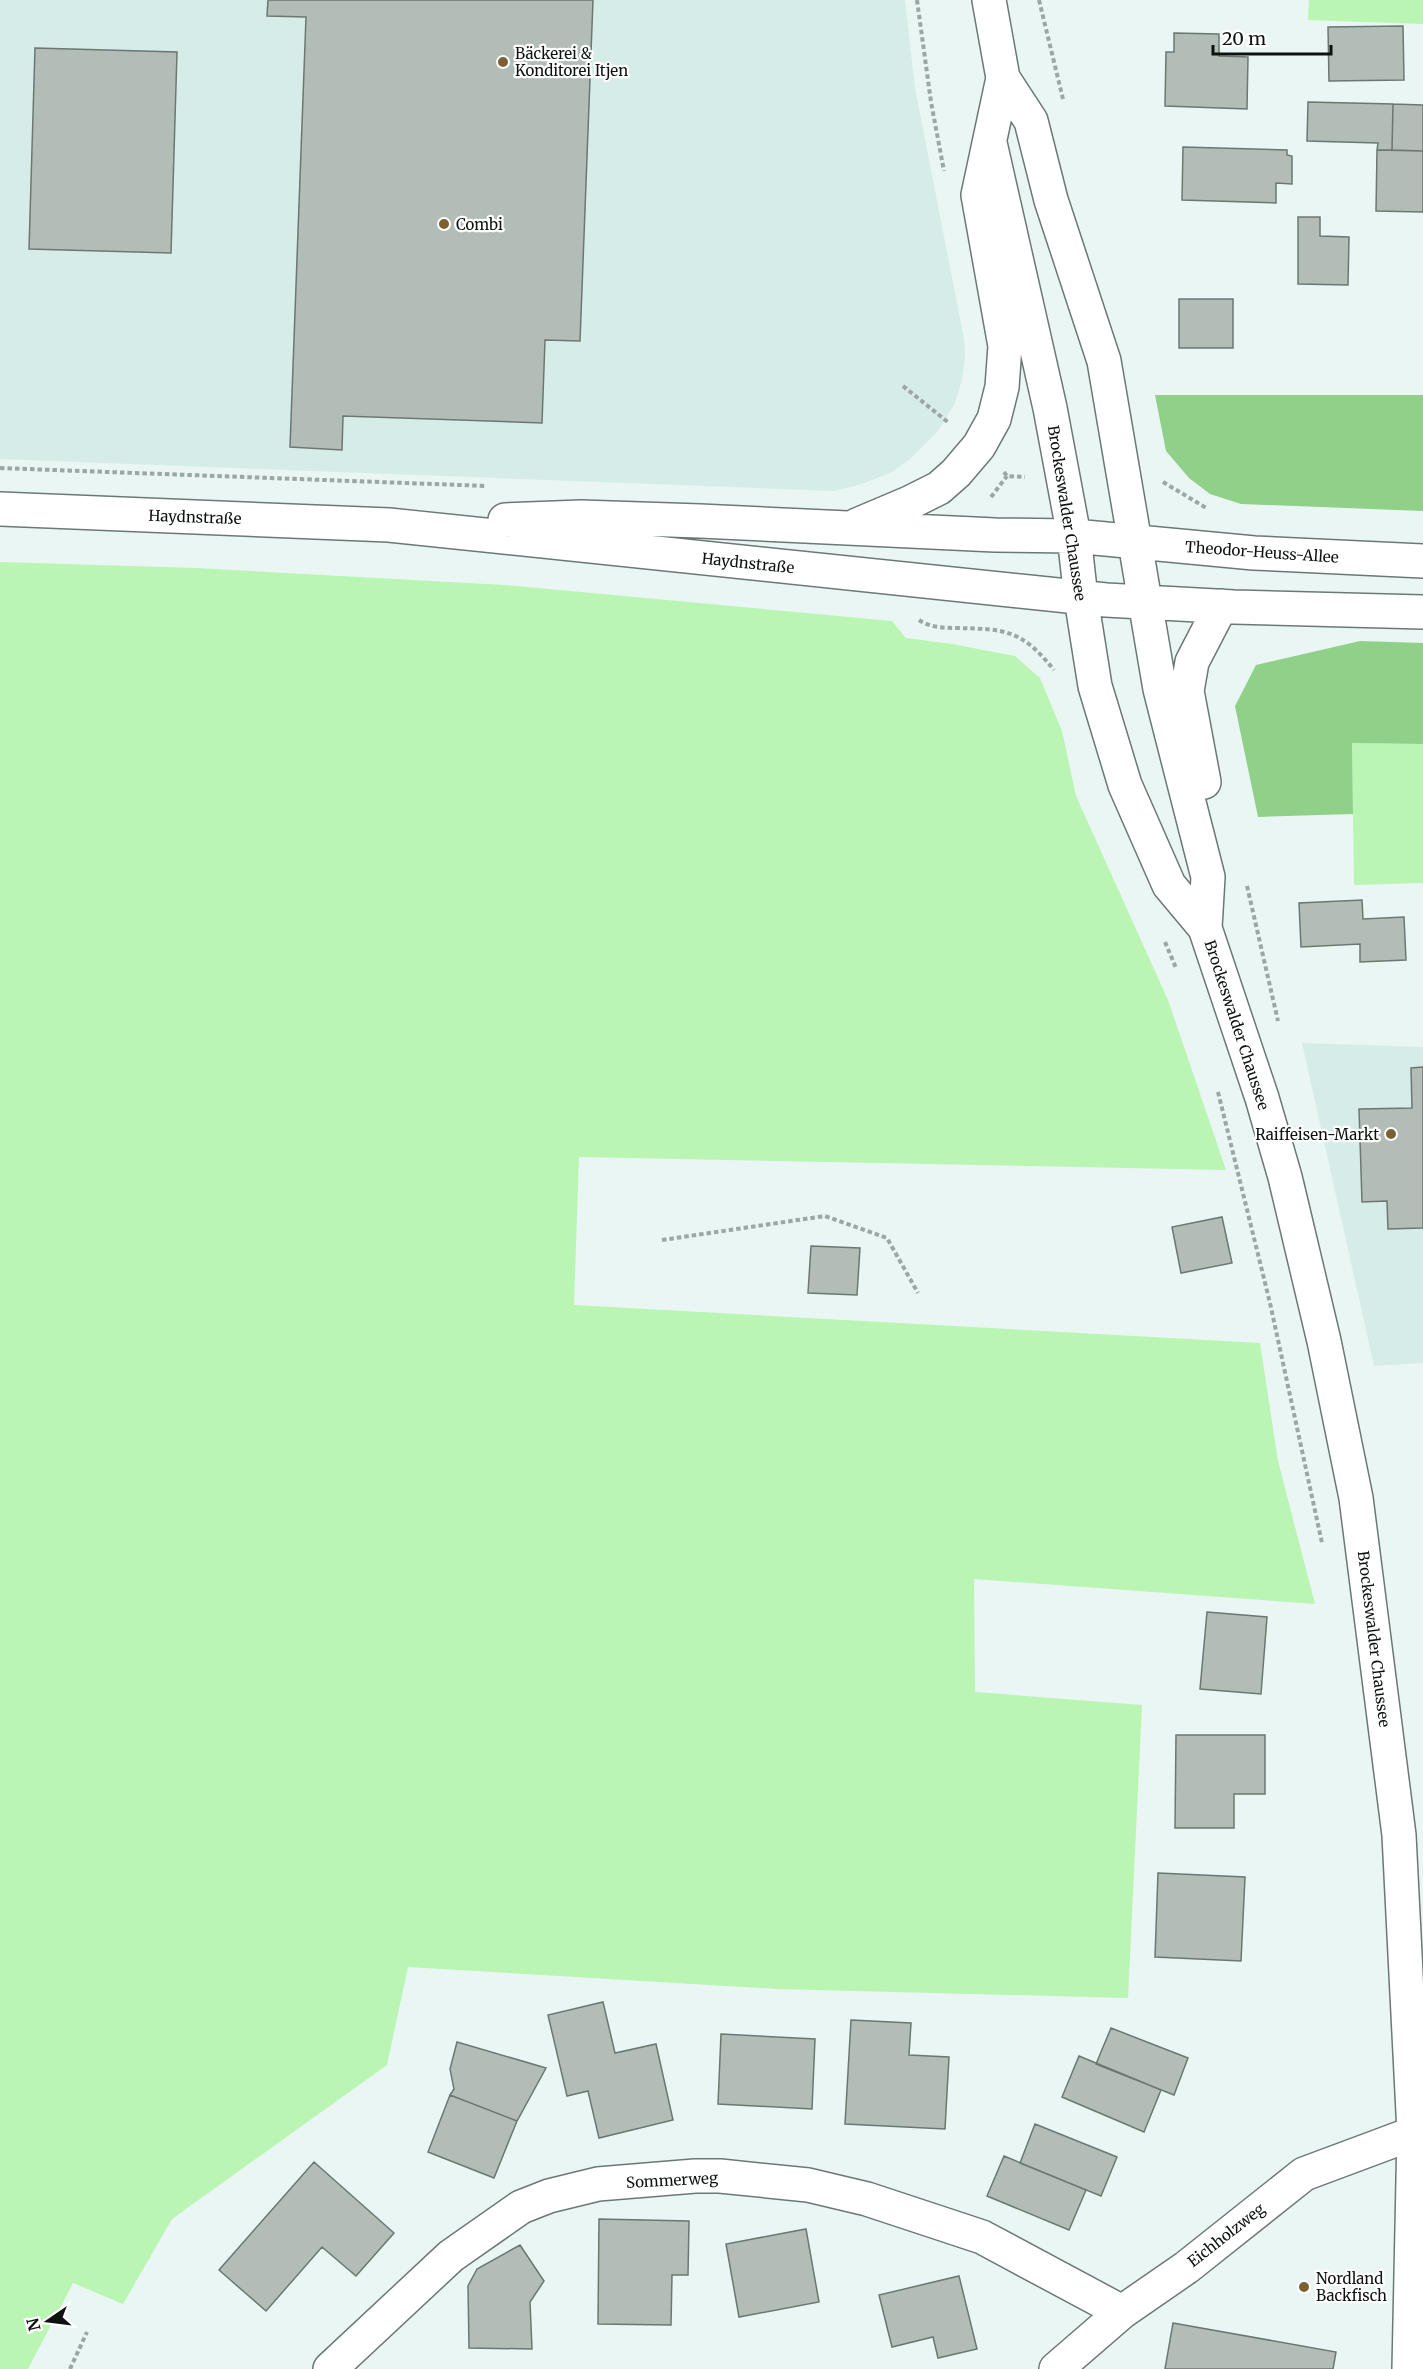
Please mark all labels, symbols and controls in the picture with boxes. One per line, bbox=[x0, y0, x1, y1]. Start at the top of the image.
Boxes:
scale bar bbox=[1213, 18, 1332, 56]
text: 20 m bbox=[1222, 27, 1266, 50]
place label: Bäckerei & Konditorei Itjen bbox=[515, 44, 628, 80]
marker: Bäckerei & Konditorei Itjen bbox=[496, 55, 510, 69]
place label: Combi bbox=[456, 215, 503, 234]
marker: Combi bbox=[437, 217, 451, 231]
street label: Brockeswalder Chaussee bbox=[1044, 424, 1090, 602]
street label: Haydnstraße bbox=[148, 506, 242, 528]
street label: Theodor-Heuss-Allee bbox=[1185, 537, 1340, 567]
street label: Haydnstraße bbox=[701, 549, 795, 577]
street label: Brockeswalder Chaussee bbox=[1201, 938, 1274, 1113]
place label: Raiffeisen-Markt bbox=[1255, 1125, 1379, 1144]
marker: Raiffeisen-Markt bbox=[1384, 1127, 1398, 1141]
street label: Brockeswalder Chaussee bbox=[1354, 1550, 1394, 1728]
street label: Sommerweg bbox=[626, 2168, 718, 2192]
street label: Eichholzweg bbox=[1184, 2199, 1268, 2271]
place label: Nordland Backfisch bbox=[1316, 2269, 1387, 2305]
marker: Nordland Backfisch bbox=[1297, 2280, 1311, 2294]
north arrow bbox=[18, 2291, 78, 2351]
text: N bbox=[22, 2316, 45, 2333]

